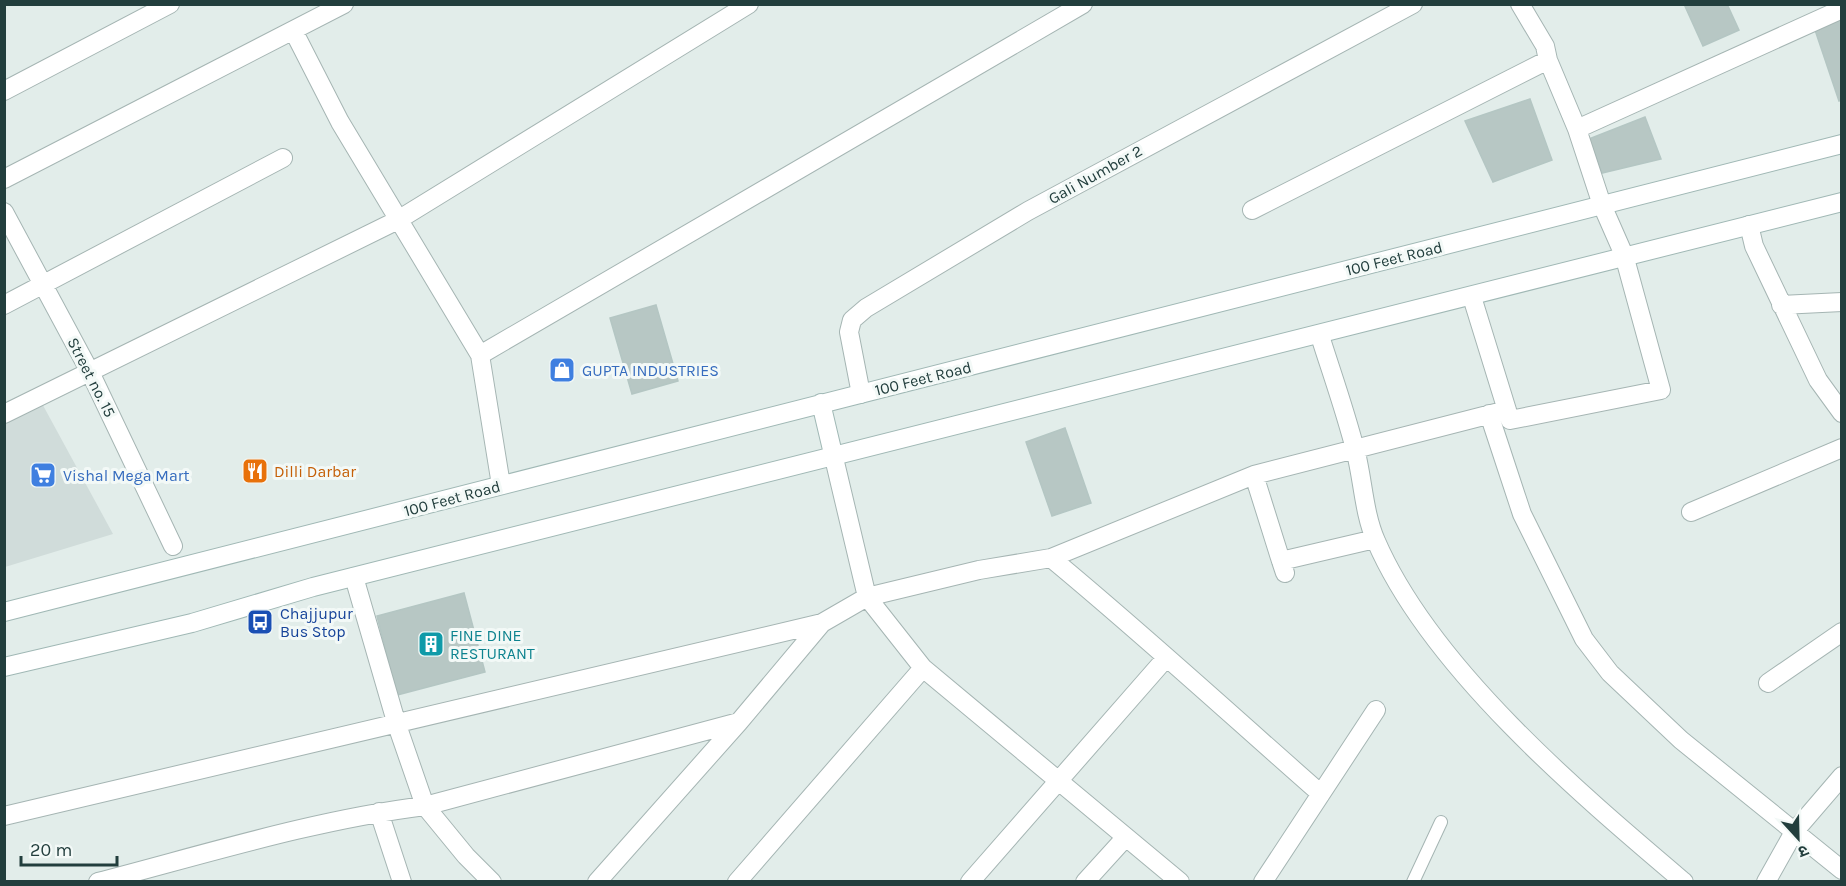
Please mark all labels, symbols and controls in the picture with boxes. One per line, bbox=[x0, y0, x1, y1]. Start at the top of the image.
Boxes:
street label: Gali Number 2 bbox=[1045, 141, 1145, 208]
street label: 100 Feet Road bbox=[1344, 237, 1445, 280]
street label: Street no. 15 bbox=[63, 334, 120, 420]
shop icon: GUPTA INDUSTRIES bbox=[547, 355, 577, 385]
street label: 100 Feet Road bbox=[873, 357, 974, 400]
place label: GUPTA INDUSTRIES bbox=[582, 361, 719, 380]
restaurant icon: Dilli Darbar bbox=[240, 456, 270, 486]
supermarket icon: Vishal Mega Mart bbox=[28, 460, 58, 490]
place label: Dilli Darbar bbox=[274, 462, 356, 481]
place label: Vishal Mega Mart bbox=[63, 466, 190, 485]
street label: 100 Feet Road bbox=[402, 476, 502, 520]
place label: Chajjupur Bus Stop bbox=[280, 604, 353, 641]
bus stop icon: Chajjupur Bus Stop bbox=[245, 607, 275, 637]
place label: FINE DINE RESTURANT bbox=[450, 626, 535, 663]
building icon: FINE DINE RESTURANT bbox=[416, 629, 446, 659]
north arrow bbox=[1768, 808, 1828, 868]
scale bar bbox=[21, 829, 117, 867]
text: 20 m bbox=[30, 839, 72, 861]
text: उ bbox=[1795, 841, 1811, 862]

